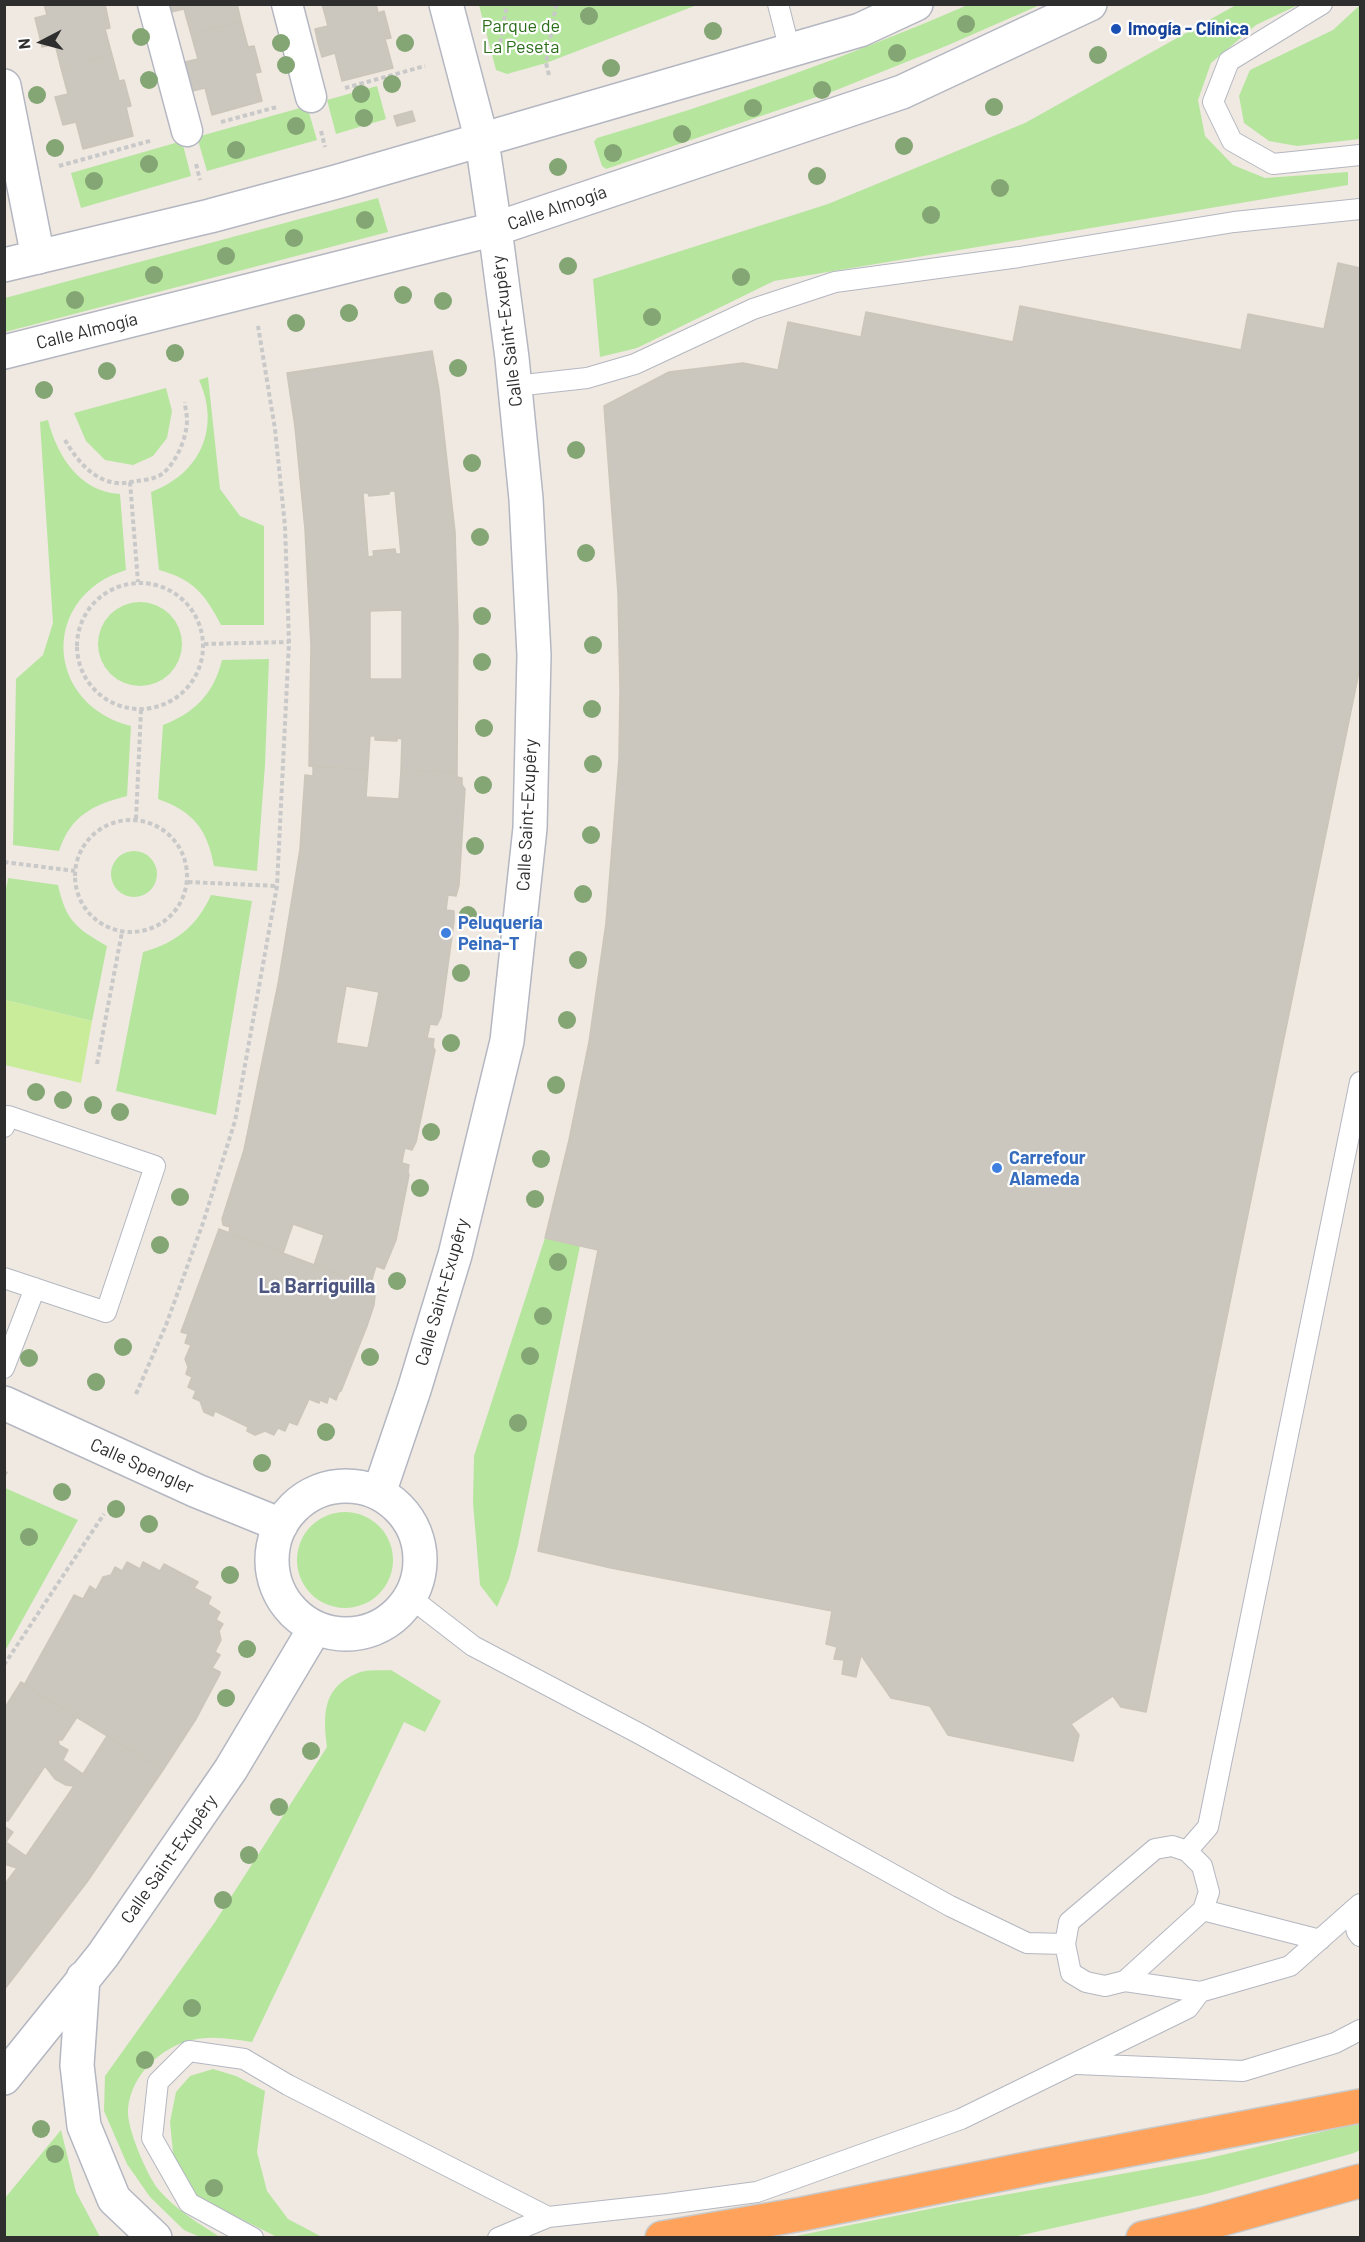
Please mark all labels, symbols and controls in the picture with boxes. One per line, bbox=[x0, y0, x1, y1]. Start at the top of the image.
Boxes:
north arrow bbox=[12, 12, 72, 72]
park label: Parque de La Peseta bbox=[482, 15, 560, 57]
place label: lmogía - Clínica bbox=[1128, 18, 1249, 40]
marker: lmogía - Clínica bbox=[1109, 22, 1123, 36]
text: N bbox=[14, 38, 34, 50]
street label: Calle Almogía bbox=[504, 181, 610, 235]
street label: Calle Saint-Exupêry bbox=[487, 254, 527, 408]
street label: Calle Almogía bbox=[34, 308, 140, 354]
street label: Calle Saint-Exupêry bbox=[512, 738, 542, 892]
place label: Peluquería Peina-T bbox=[458, 912, 543, 954]
marker: Peluquería Peina-T bbox=[439, 926, 453, 940]
place label: Carrefour Alameda bbox=[1009, 1147, 1086, 1190]
marker: Carrefour Alameda bbox=[990, 1161, 1004, 1175]
street label: Calle Saint-Exupêry bbox=[411, 1216, 473, 1368]
district label: La Barriguilla bbox=[259, 1274, 375, 1298]
street label: Calle Spengler bbox=[87, 1434, 197, 1498]
street label: Calle Saint-Exupêry bbox=[116, 1790, 222, 1928]

